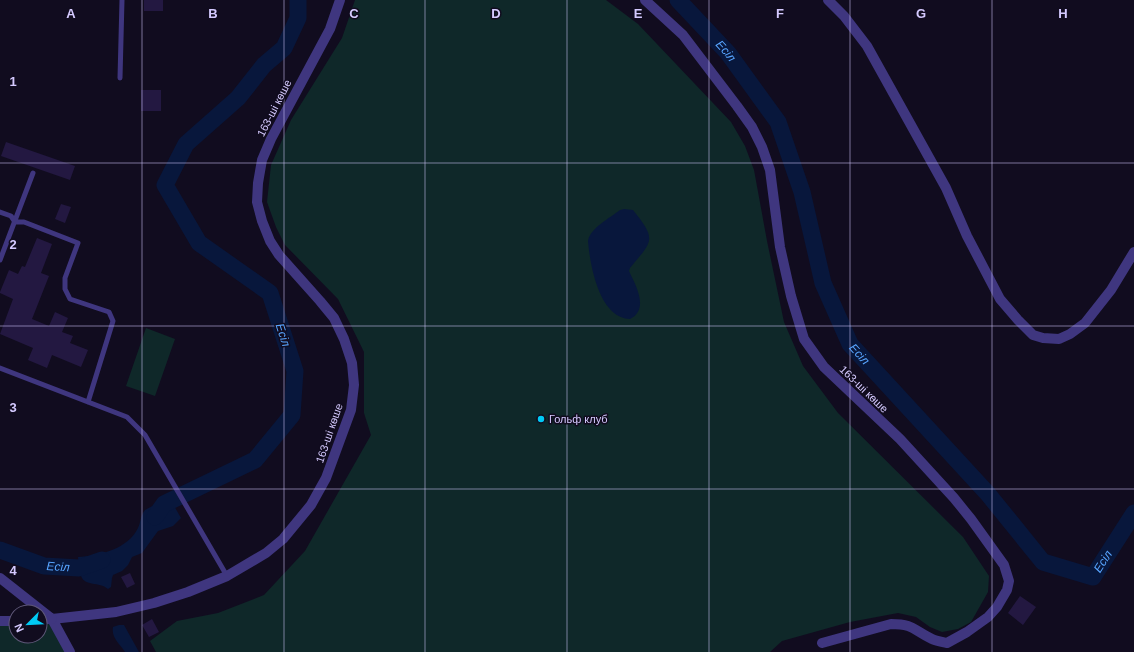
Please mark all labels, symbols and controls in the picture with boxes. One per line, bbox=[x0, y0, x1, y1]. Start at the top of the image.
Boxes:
text: A bbox=[66, 6, 76, 21]
text: B bbox=[208, 6, 218, 21]
text: C bbox=[349, 6, 359, 21]
text: D bbox=[491, 6, 501, 21]
text: E bbox=[634, 6, 643, 21]
text: F bbox=[776, 6, 784, 21]
text: G bbox=[916, 6, 926, 21]
text: H bbox=[1058, 6, 1068, 21]
water label: Есіл bbox=[713, 38, 739, 64]
text: 1 bbox=[9, 74, 17, 89]
street label: 163-ші көше bbox=[255, 78, 293, 138]
text: 2 bbox=[9, 237, 17, 252]
water label: Есіл bbox=[273, 322, 293, 349]
water label: Есіл bbox=[846, 341, 873, 368]
street label: 163-ші көше bbox=[837, 363, 891, 415]
text: 3 bbox=[9, 400, 17, 415]
street label: 163-ші көше bbox=[313, 402, 345, 464]
place label: Гольф клуб bbox=[549, 413, 608, 425]
marker: Гольф клуб bbox=[536, 414, 546, 424]
water label: Есіл bbox=[1091, 548, 1115, 575]
water label: Есіл bbox=[46, 559, 70, 574]
text: 4 bbox=[9, 563, 17, 578]
north arrow bbox=[8, 604, 48, 644]
text: N bbox=[12, 622, 26, 634]

